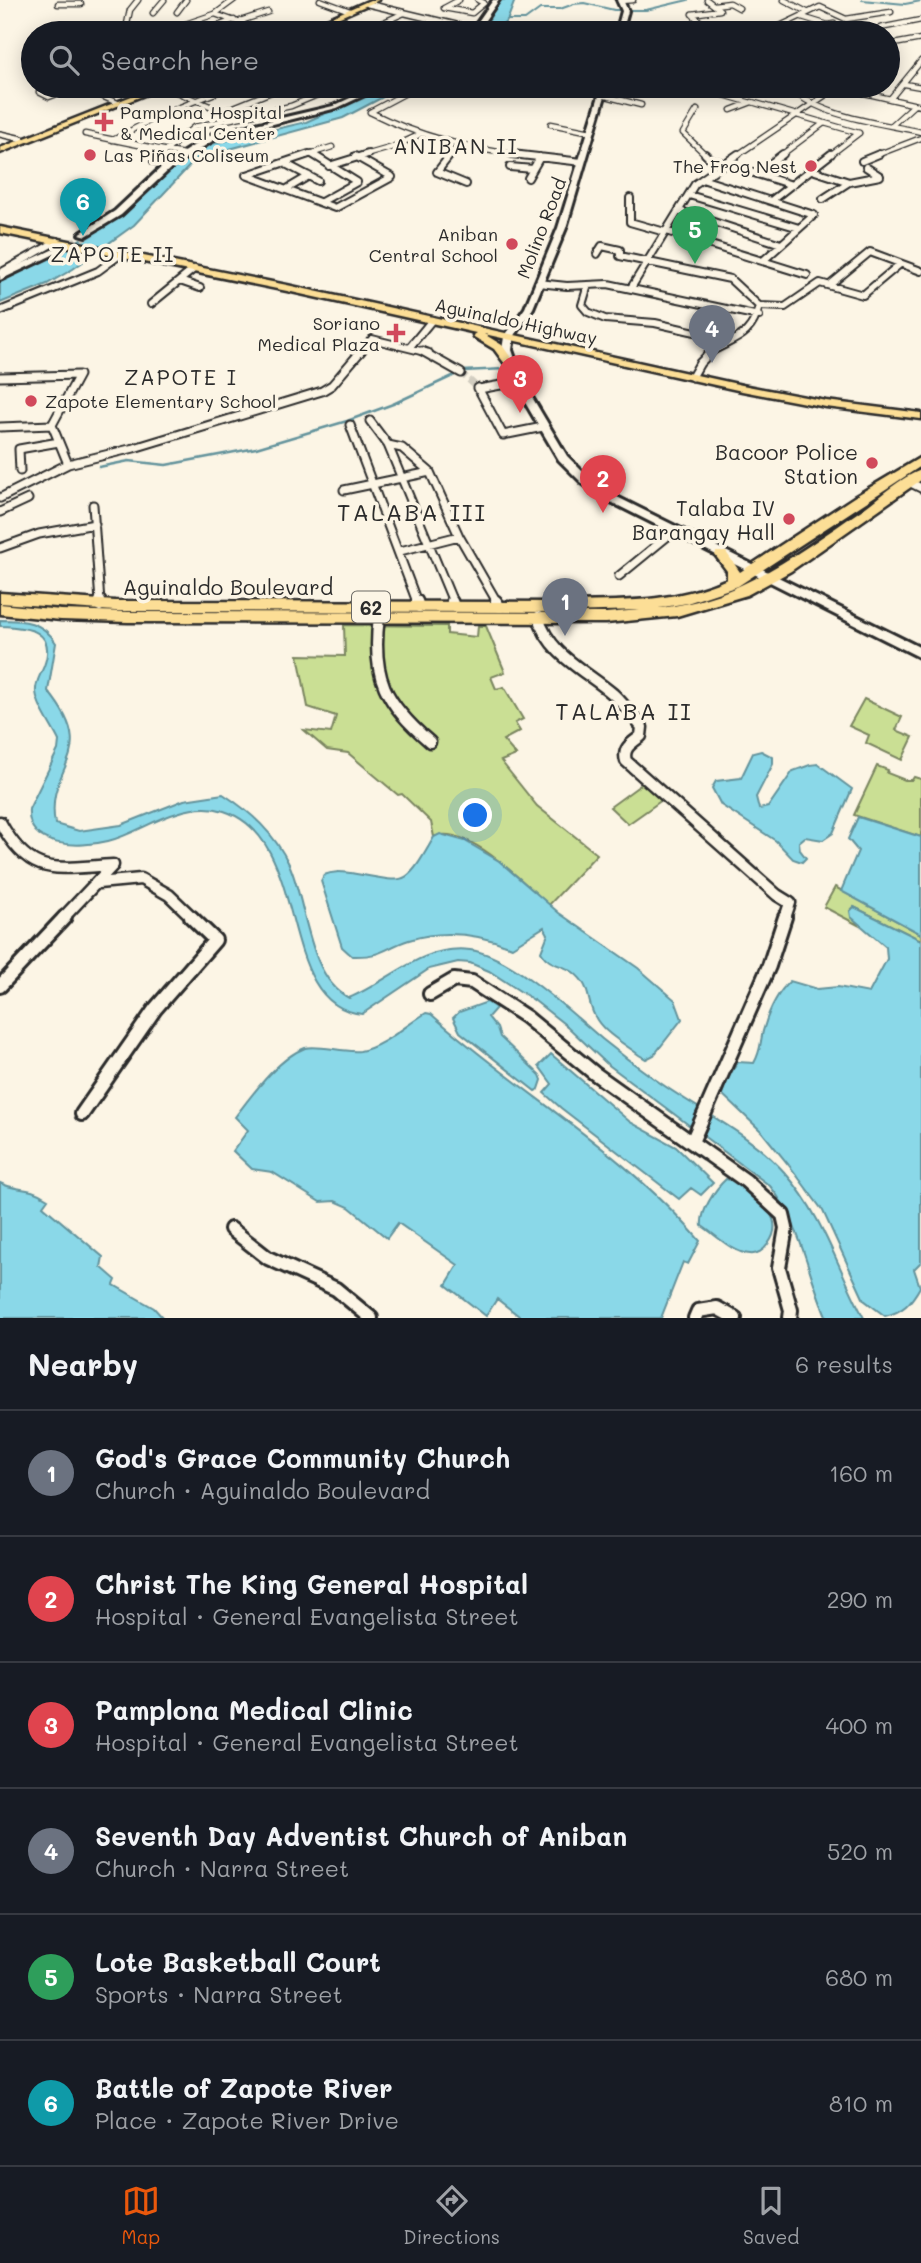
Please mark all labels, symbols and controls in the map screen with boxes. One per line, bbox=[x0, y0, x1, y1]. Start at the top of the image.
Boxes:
search box bbox=[21, 21, 900, 98]
icon: search bbox=[45, 41, 83, 79]
text: Search here bbox=[101, 43, 259, 77]
place label: Pamplona Hospital & Medical Center bbox=[120, 100, 282, 145]
marker: Pamplona Hospital & Medical Center bbox=[94, 112, 114, 132]
district label: ANIBAN II bbox=[393, 132, 519, 159]
place label: Las Piñas Coliseum bbox=[104, 143, 269, 167]
marker: Las Piñas Coliseum bbox=[82, 147, 98, 163]
place label: The Frog Nest bbox=[673, 154, 797, 178]
marker: The Frog Nest bbox=[803, 158, 819, 174]
street label: Molino Road bbox=[511, 174, 571, 282]
pin: 6 bbox=[60, 178, 106, 236]
pin: 5 bbox=[672, 206, 718, 264]
place label: Aniban Central School bbox=[369, 222, 498, 267]
marker: Aniban Central School bbox=[504, 236, 520, 252]
district label: ZAPOTE II bbox=[51, 240, 175, 267]
street label: Aguinaldo Highway bbox=[433, 292, 599, 350]
pin: 4 bbox=[689, 305, 735, 363]
place label: Soriano Medical Plaza bbox=[258, 311, 380, 356]
marker: Soriano Medical Plaza bbox=[386, 323, 406, 343]
pin: 3 bbox=[497, 355, 543, 413]
district label: ZAPOTE I bbox=[124, 363, 238, 390]
place label: Zapote Elementary School bbox=[45, 389, 276, 413]
marker: Zapote Elementary School bbox=[23, 393, 39, 409]
place label: Bacoor Police Station bbox=[715, 438, 858, 489]
pin: 2 bbox=[580, 455, 626, 513]
marker: Bacoor Police Station bbox=[864, 455, 880, 471]
place label: Talaba IV Barangay Hall bbox=[632, 494, 775, 545]
district label: TALABA III bbox=[337, 496, 487, 527]
marker: Talaba IV Barangay Hall bbox=[781, 511, 797, 527]
street label: Aguinaldo Boulevard bbox=[123, 573, 333, 600]
pin: 1 bbox=[542, 578, 588, 636]
road number: 62 bbox=[352, 592, 390, 622]
district label: TALABA II bbox=[555, 695, 693, 726]
your location bbox=[458, 798, 492, 832]
text: Nearby bbox=[28, 1344, 138, 1384]
text: 6 results bbox=[795, 1349, 893, 1379]
text: God's Grace Community Church bbox=[95, 1441, 510, 1475]
text: 1 bbox=[46, 1458, 56, 1488]
text: 160 m bbox=[829, 1458, 893, 1488]
text: Church · Aguinaldo Boulevard bbox=[95, 1475, 430, 1505]
text: Christ The King General Hospital bbox=[95, 1567, 528, 1601]
text: 2 bbox=[45, 1584, 57, 1614]
text: 290 m bbox=[827, 1584, 893, 1614]
text: Hospital · General Evangelista Street bbox=[95, 1601, 519, 1631]
text: Pamplona Medical Clinic bbox=[95, 1693, 413, 1727]
text: 3 bbox=[44, 1710, 58, 1740]
text: 400 m bbox=[825, 1710, 893, 1740]
text: Hospital · General Evangelista Street bbox=[95, 1727, 519, 1757]
text: Seventh Day Adventist Church of Aniban bbox=[95, 1819, 627, 1853]
text: 4 bbox=[44, 1836, 58, 1866]
text: 520 m bbox=[827, 1836, 893, 1866]
text: Church · Narra Street bbox=[95, 1853, 349, 1883]
text: Lote Basketball Court bbox=[95, 1945, 381, 1979]
text: 5 bbox=[44, 1962, 58, 1992]
text: 680 m bbox=[825, 1962, 893, 1992]
text: Sports · Narra Street bbox=[95, 1979, 343, 2009]
text: Battle of Zapote River bbox=[95, 2071, 393, 2105]
text: 6 bbox=[44, 2088, 58, 2118]
text: 810 m bbox=[829, 2088, 893, 2118]
text: Place · Zapote River Drive bbox=[95, 2105, 399, 2135]
tab: Map bbox=[122, 2182, 160, 2249]
tab: Directions bbox=[403, 2182, 500, 2249]
tab: Saved bbox=[743, 2182, 799, 2249]

